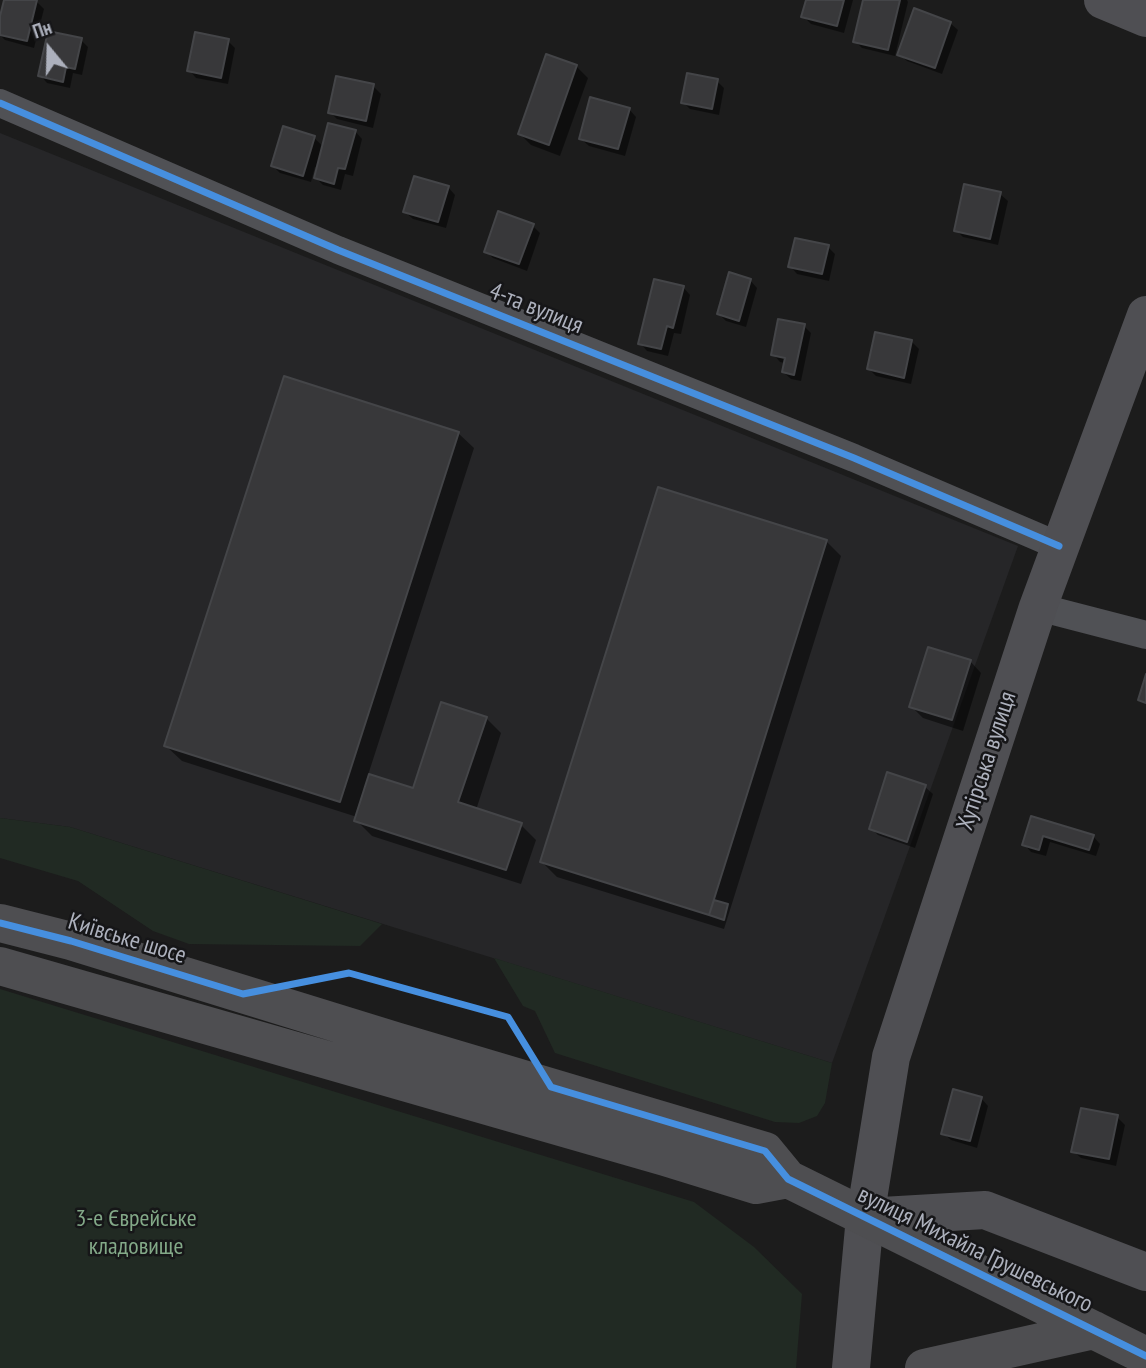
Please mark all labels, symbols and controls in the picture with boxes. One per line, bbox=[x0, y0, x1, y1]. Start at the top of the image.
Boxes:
north arrow bbox=[14, 14, 84, 84]
text: Пн bbox=[30, 15, 55, 43]
street label: 4-та вулиця bbox=[485, 277, 587, 341]
street label: Хутірська вулиця bbox=[951, 688, 1023, 834]
street label: Київське шосе bbox=[64, 907, 190, 971]
street label: вулиця Михайла Грушевського bbox=[853, 1181, 1097, 1319]
park label: 3-е Єврейське кладовище bbox=[75, 1205, 197, 1261]

